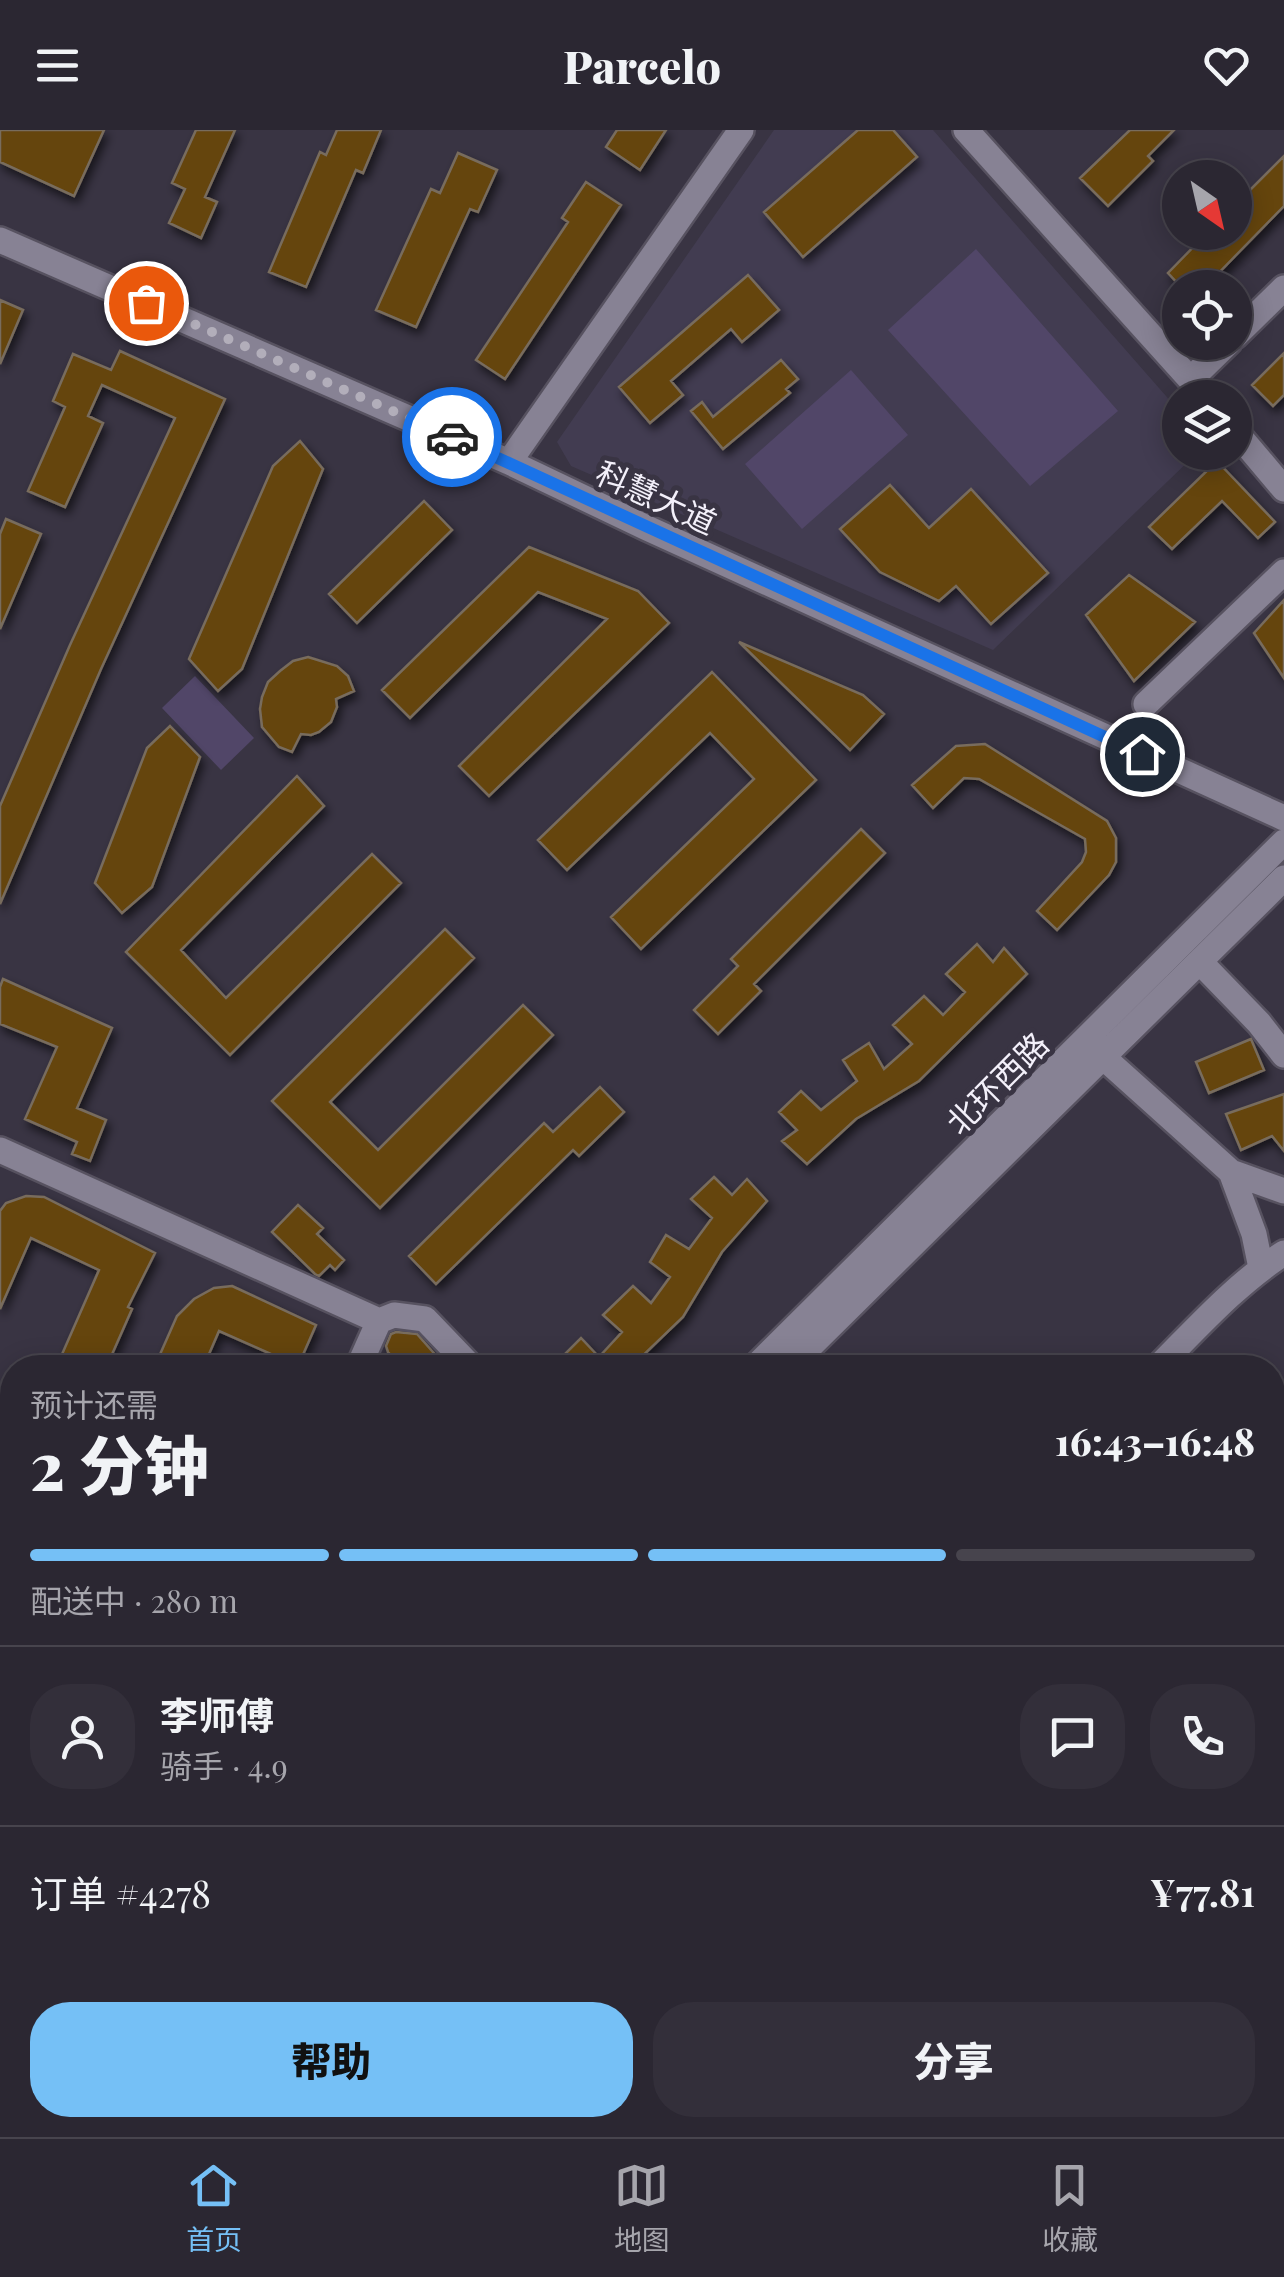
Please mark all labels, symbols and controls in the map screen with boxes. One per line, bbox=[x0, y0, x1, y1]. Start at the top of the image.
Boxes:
text: Parcelo bbox=[563, 35, 721, 95]
icon: menu bbox=[30, 38, 85, 93]
icon: heart bbox=[1199, 38, 1254, 93]
north arrow bbox=[1162, 160, 1252, 250]
map controls bbox=[1162, 160, 1252, 470]
pin bbox=[104, 261, 189, 346]
button: locate bbox=[1162, 270, 1252, 360]
icon: bag bbox=[119, 276, 174, 331]
button: layers bbox=[1162, 380, 1252, 470]
courier bbox=[402, 387, 502, 487]
icon: car bbox=[425, 410, 480, 465]
street label: 科慧大道 bbox=[590, 449, 724, 543]
pin bbox=[1100, 712, 1185, 797]
icon: home bbox=[1115, 727, 1170, 782]
street label: 北环西路 bbox=[936, 1022, 1056, 1142]
text: 预计还需 bbox=[30, 1382, 158, 1425]
text: 16:43–16:48 bbox=[1055, 1415, 1255, 1466]
text: 2 分钟 bbox=[30, 1420, 209, 1506]
text: 配送中 · 280 m bbox=[30, 1578, 238, 1621]
button: person bbox=[30, 1684, 135, 1789]
button: chat bbox=[1020, 1684, 1125, 1789]
button: phone bbox=[1150, 1684, 1255, 1789]
text: 李师傅 bbox=[160, 1689, 274, 1740]
text: 骑手 · 4.9 bbox=[160, 1743, 288, 1786]
text: ¥77.81 bbox=[1150, 1866, 1255, 1917]
text: 订单 #4278 bbox=[30, 1867, 211, 1918]
button: 帮助 bbox=[30, 2002, 633, 2117]
button: 分享 bbox=[653, 2002, 1255, 2117]
tab: 首页 bbox=[186, 2158, 242, 2258]
tab: 地图 bbox=[614, 2158, 670, 2258]
tab: 收藏 bbox=[1042, 2158, 1098, 2258]

